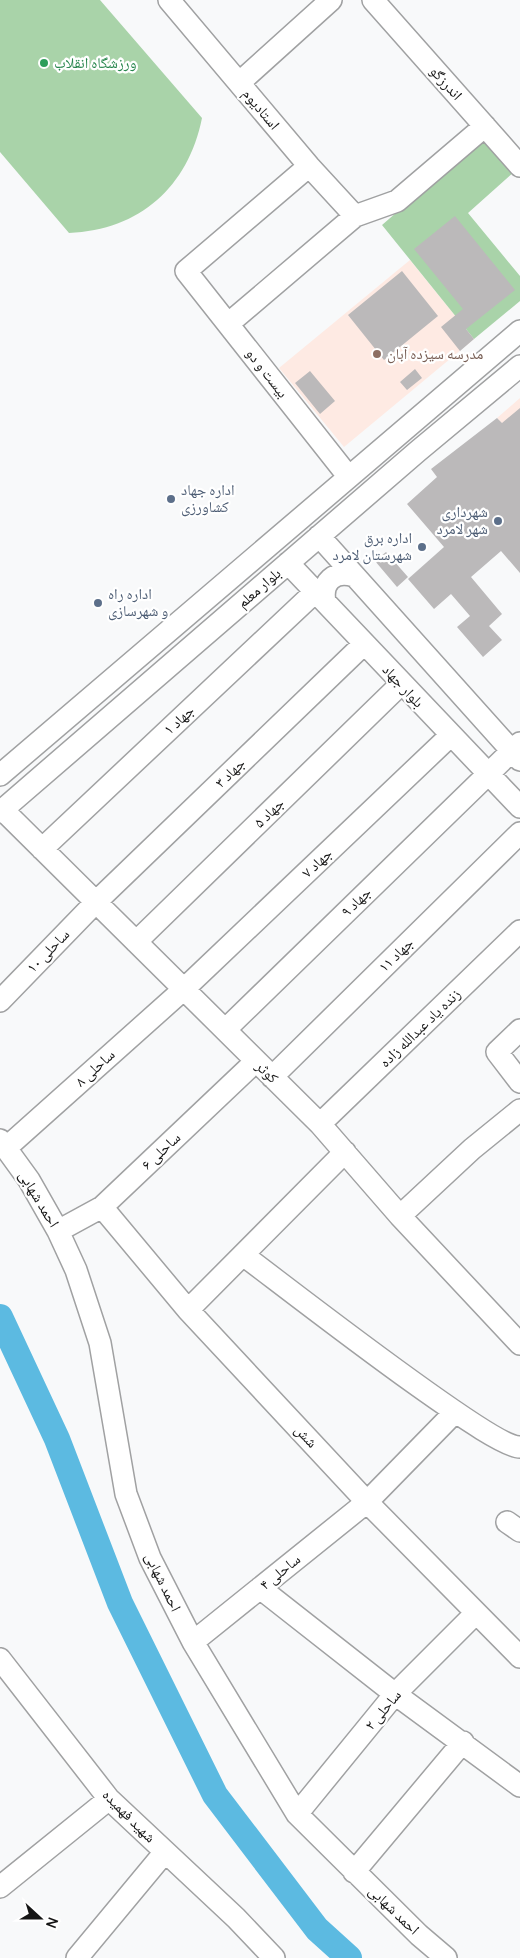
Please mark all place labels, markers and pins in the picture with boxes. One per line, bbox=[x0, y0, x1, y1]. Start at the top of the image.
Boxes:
place label: ورزشگاه انقلاب bbox=[54, 52, 137, 73]
marker: ورزشگاه انقلاب bbox=[38, 57, 50, 69]
place label: مدرسه سیزده آبان bbox=[387, 343, 483, 364]
marker: مدرسه سیزده آبان bbox=[371, 348, 383, 360]
place label: اداره جهاد کشاورزی bbox=[181, 479, 235, 517]
marker: اداره جهاد کشاورزی bbox=[165, 493, 177, 505]
place label: شهرداری شهر لامرد bbox=[436, 501, 488, 539]
marker: شهرداری شهر لامرد bbox=[492, 515, 504, 527]
place label: اداره برق شهرستان لامرد bbox=[333, 527, 412, 565]
marker: اداره برق شهرستان لامرد bbox=[416, 541, 428, 553]
place label: اداره راه و شهرسازی bbox=[108, 583, 168, 621]
marker: اداره راه و شهرسازی bbox=[92, 597, 104, 609]

